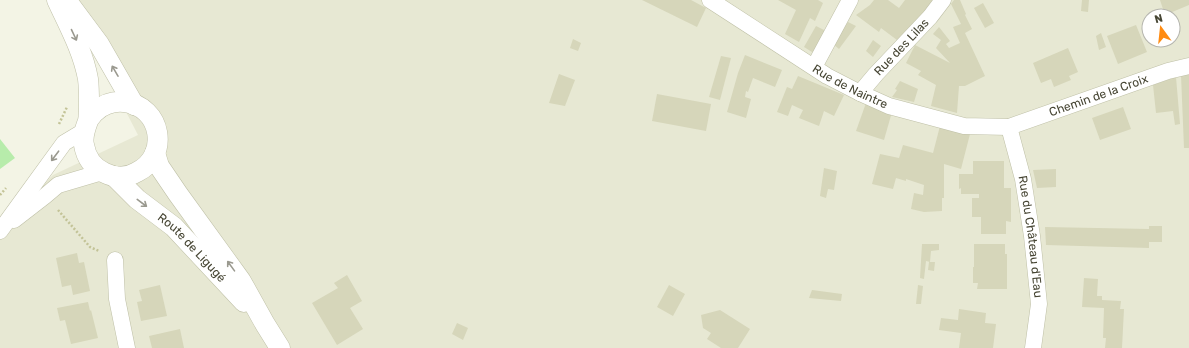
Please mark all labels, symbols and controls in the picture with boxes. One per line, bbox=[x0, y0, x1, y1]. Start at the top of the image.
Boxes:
north arrow bbox=[1141, 8, 1181, 48]
text: N bbox=[1153, 11, 1164, 26]
street label: Rue des Lilas bbox=[871, 16, 932, 78]
one-way arrow bbox=[71, 29, 78, 41]
street label: Rue de Naintre bbox=[810, 62, 890, 112]
one-way arrow bbox=[110, 65, 118, 77]
street label: Chemin de la Croix bbox=[1047, 71, 1150, 119]
one-way arrow bbox=[50, 150, 59, 161]
street label: Rue du Château d'Eau bbox=[1016, 175, 1045, 298]
one-way arrow bbox=[137, 199, 148, 207]
street label: Route de Ligugé bbox=[155, 210, 229, 285]
one-way arrow bbox=[227, 261, 235, 272]

